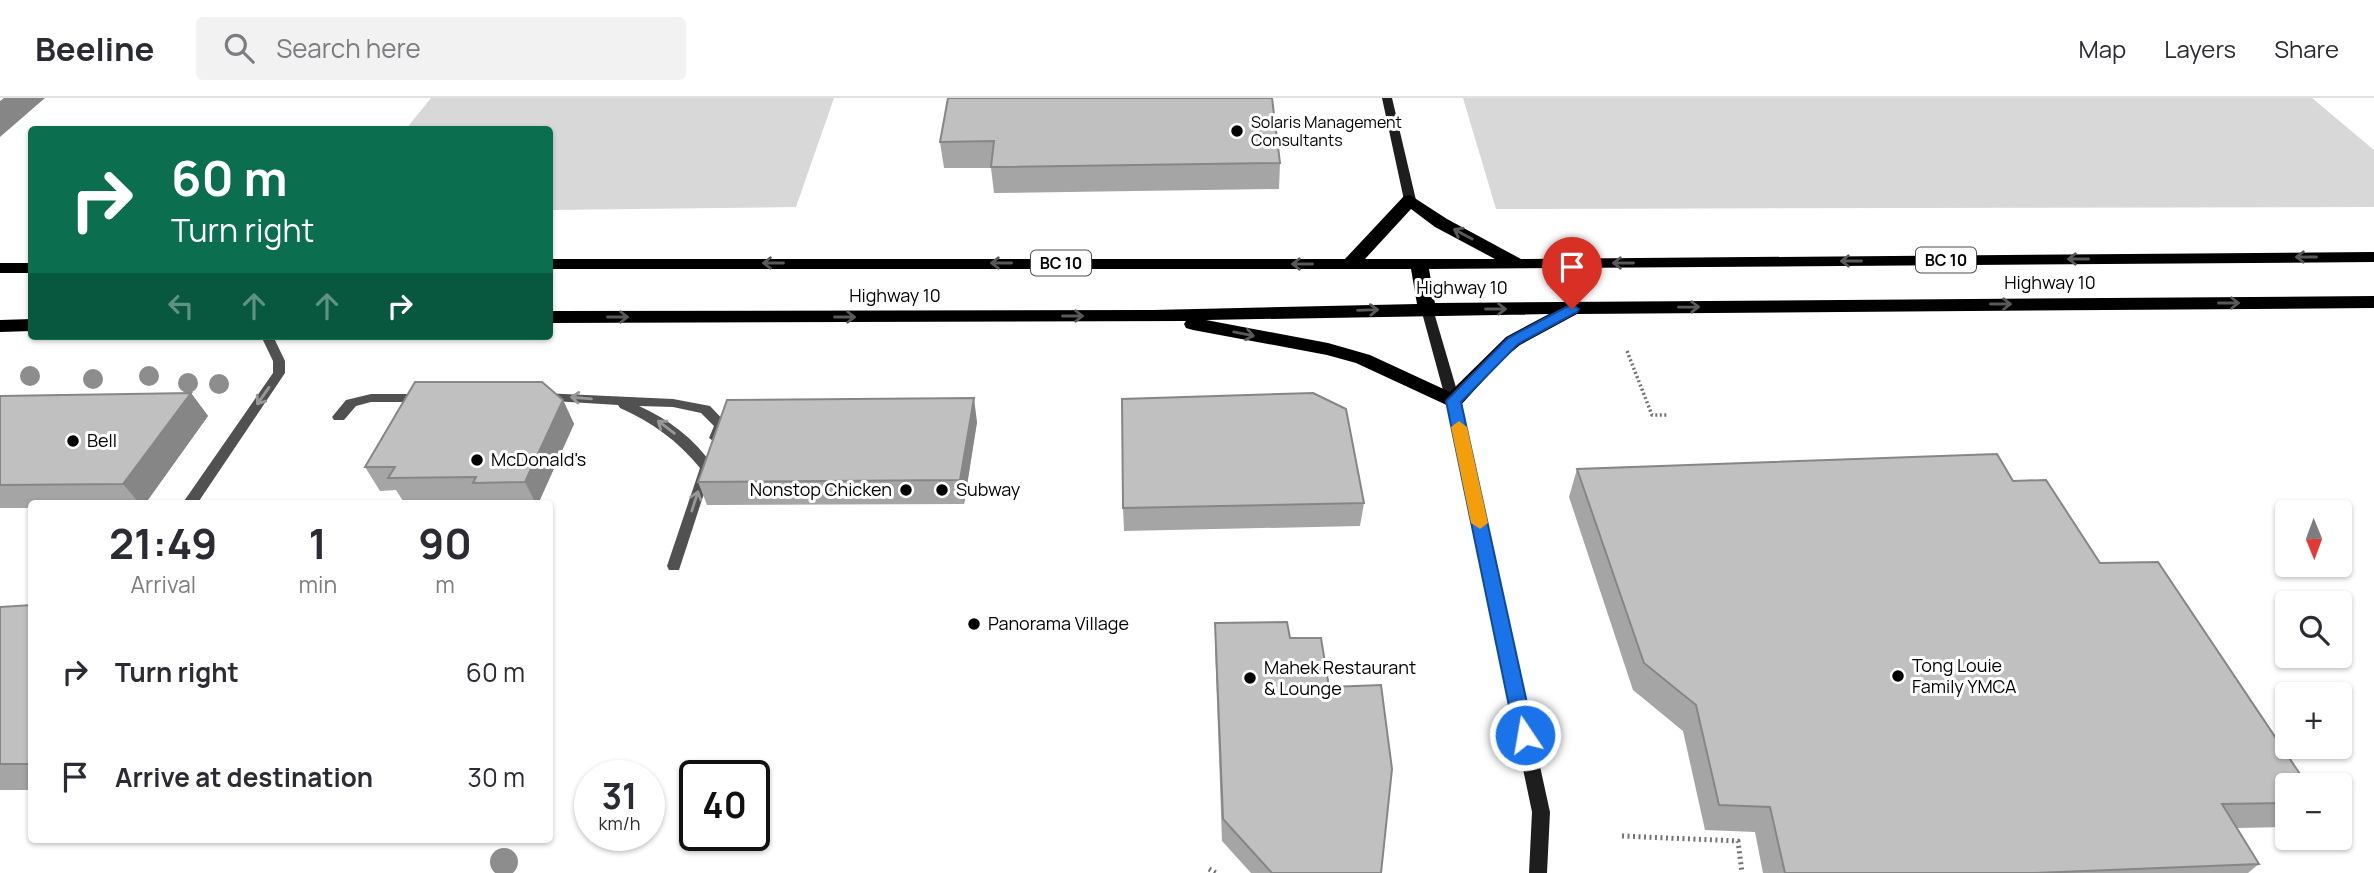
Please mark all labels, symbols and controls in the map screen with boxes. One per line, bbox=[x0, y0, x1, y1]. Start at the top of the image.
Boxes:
search box bbox=[196, 17, 686, 80]
text: Beeline bbox=[35, 26, 154, 71]
icon: search bbox=[220, 29, 258, 67]
text: Search here bbox=[276, 30, 421, 66]
text: Map bbox=[2079, 32, 2126, 65]
text: Layers bbox=[2164, 32, 2236, 65]
text: Share bbox=[2274, 32, 2339, 65]
place label: Solaris Management Consultants bbox=[1251, 111, 1402, 151]
marker: Solaris Management Consultants bbox=[1229, 123, 1245, 139]
text: 60 m bbox=[171, 144, 288, 211]
icon: right bbox=[56, 154, 147, 245]
text: Turn right bbox=[171, 208, 314, 252]
one-way arrow bbox=[1453, 227, 1474, 240]
pin bbox=[1542, 237, 1602, 309]
icon: arrive bbox=[1553, 248, 1591, 286]
road number: BC 10 bbox=[1916, 248, 1976, 272]
one-way arrow bbox=[2295, 250, 2318, 264]
road number: BC 10 bbox=[1031, 251, 1091, 276]
one-way arrow bbox=[2067, 252, 2090, 266]
one-way arrow bbox=[1840, 254, 1863, 268]
one-way arrow bbox=[762, 256, 785, 270]
one-way arrow bbox=[990, 256, 1013, 270]
one-way arrow bbox=[1612, 256, 1635, 270]
one-way arrow bbox=[1291, 257, 1314, 271]
street label: Highway 10 bbox=[2004, 270, 2096, 294]
street label: Highway 10 bbox=[1416, 275, 1508, 299]
street label: Highway 10 bbox=[849, 283, 941, 307]
icon: left bbox=[162, 287, 200, 325]
icon: ahead bbox=[235, 287, 273, 325]
icon: ahead bbox=[308, 287, 346, 325]
icon: right bbox=[381, 287, 419, 325]
one-way arrow bbox=[2217, 296, 2240, 310]
one-way arrow bbox=[1989, 297, 2012, 311]
one-way arrow bbox=[1678, 300, 1701, 314]
one-way arrow bbox=[1484, 302, 1507, 316]
one-way arrow bbox=[1356, 304, 1379, 317]
one-way arrow bbox=[1061, 309, 1084, 323]
one-way arrow bbox=[606, 310, 629, 324]
one-way arrow bbox=[833, 310, 856, 324]
one-way arrow bbox=[1232, 327, 1255, 341]
one-way arrow bbox=[256, 386, 271, 405]
one-way arrow bbox=[570, 391, 593, 404]
one-way arrow bbox=[658, 419, 676, 434]
place label: Bell bbox=[87, 428, 117, 452]
marker: Bell bbox=[65, 433, 81, 449]
place label: McDonald's bbox=[491, 447, 586, 471]
marker: McDonald's bbox=[469, 452, 485, 468]
place label: Nonstop Chicken bbox=[750, 477, 892, 501]
place label: Subway bbox=[956, 477, 1021, 501]
marker: Nonstop Chicken bbox=[898, 482, 914, 498]
marker: Subway bbox=[934, 482, 950, 498]
one-way arrow bbox=[689, 490, 702, 512]
north arrow bbox=[2275, 500, 2352, 578]
map controls bbox=[2275, 500, 2352, 850]
text: 21:49 bbox=[109, 514, 217, 572]
text: 1 bbox=[309, 514, 327, 572]
text: 90 bbox=[418, 514, 472, 572]
text: Arrival bbox=[130, 568, 196, 600]
text: min bbox=[299, 568, 337, 600]
text: m bbox=[435, 568, 455, 600]
button: search bbox=[2275, 591, 2352, 668]
place label: Panorama Village bbox=[988, 611, 1129, 635]
marker: Panorama Village bbox=[966, 616, 982, 632]
icon: right bbox=[56, 653, 94, 691]
place label: Tong Louie Family YMCA bbox=[1912, 653, 2017, 698]
text: Turn right bbox=[115, 654, 239, 690]
text: 60 m bbox=[466, 654, 525, 690]
place label: Mahek Restaurant & Lounge bbox=[1264, 655, 1416, 700]
marker: Tong Louie Family YMCA bbox=[1890, 668, 1906, 684]
marker: Mahek Restaurant & Lounge bbox=[1242, 670, 1258, 686]
button: + bbox=[2275, 682, 2352, 759]
position arrow bbox=[1488, 698, 1562, 772]
icon: arrive bbox=[56, 758, 94, 796]
text: Arrive at destination bbox=[115, 759, 373, 795]
text: 30 m bbox=[468, 759, 525, 795]
speed limit sign: 40 bbox=[679, 760, 770, 851]
text: 31 bbox=[602, 772, 637, 820]
button: − bbox=[2275, 773, 2352, 850]
text: km/h bbox=[599, 811, 640, 835]

